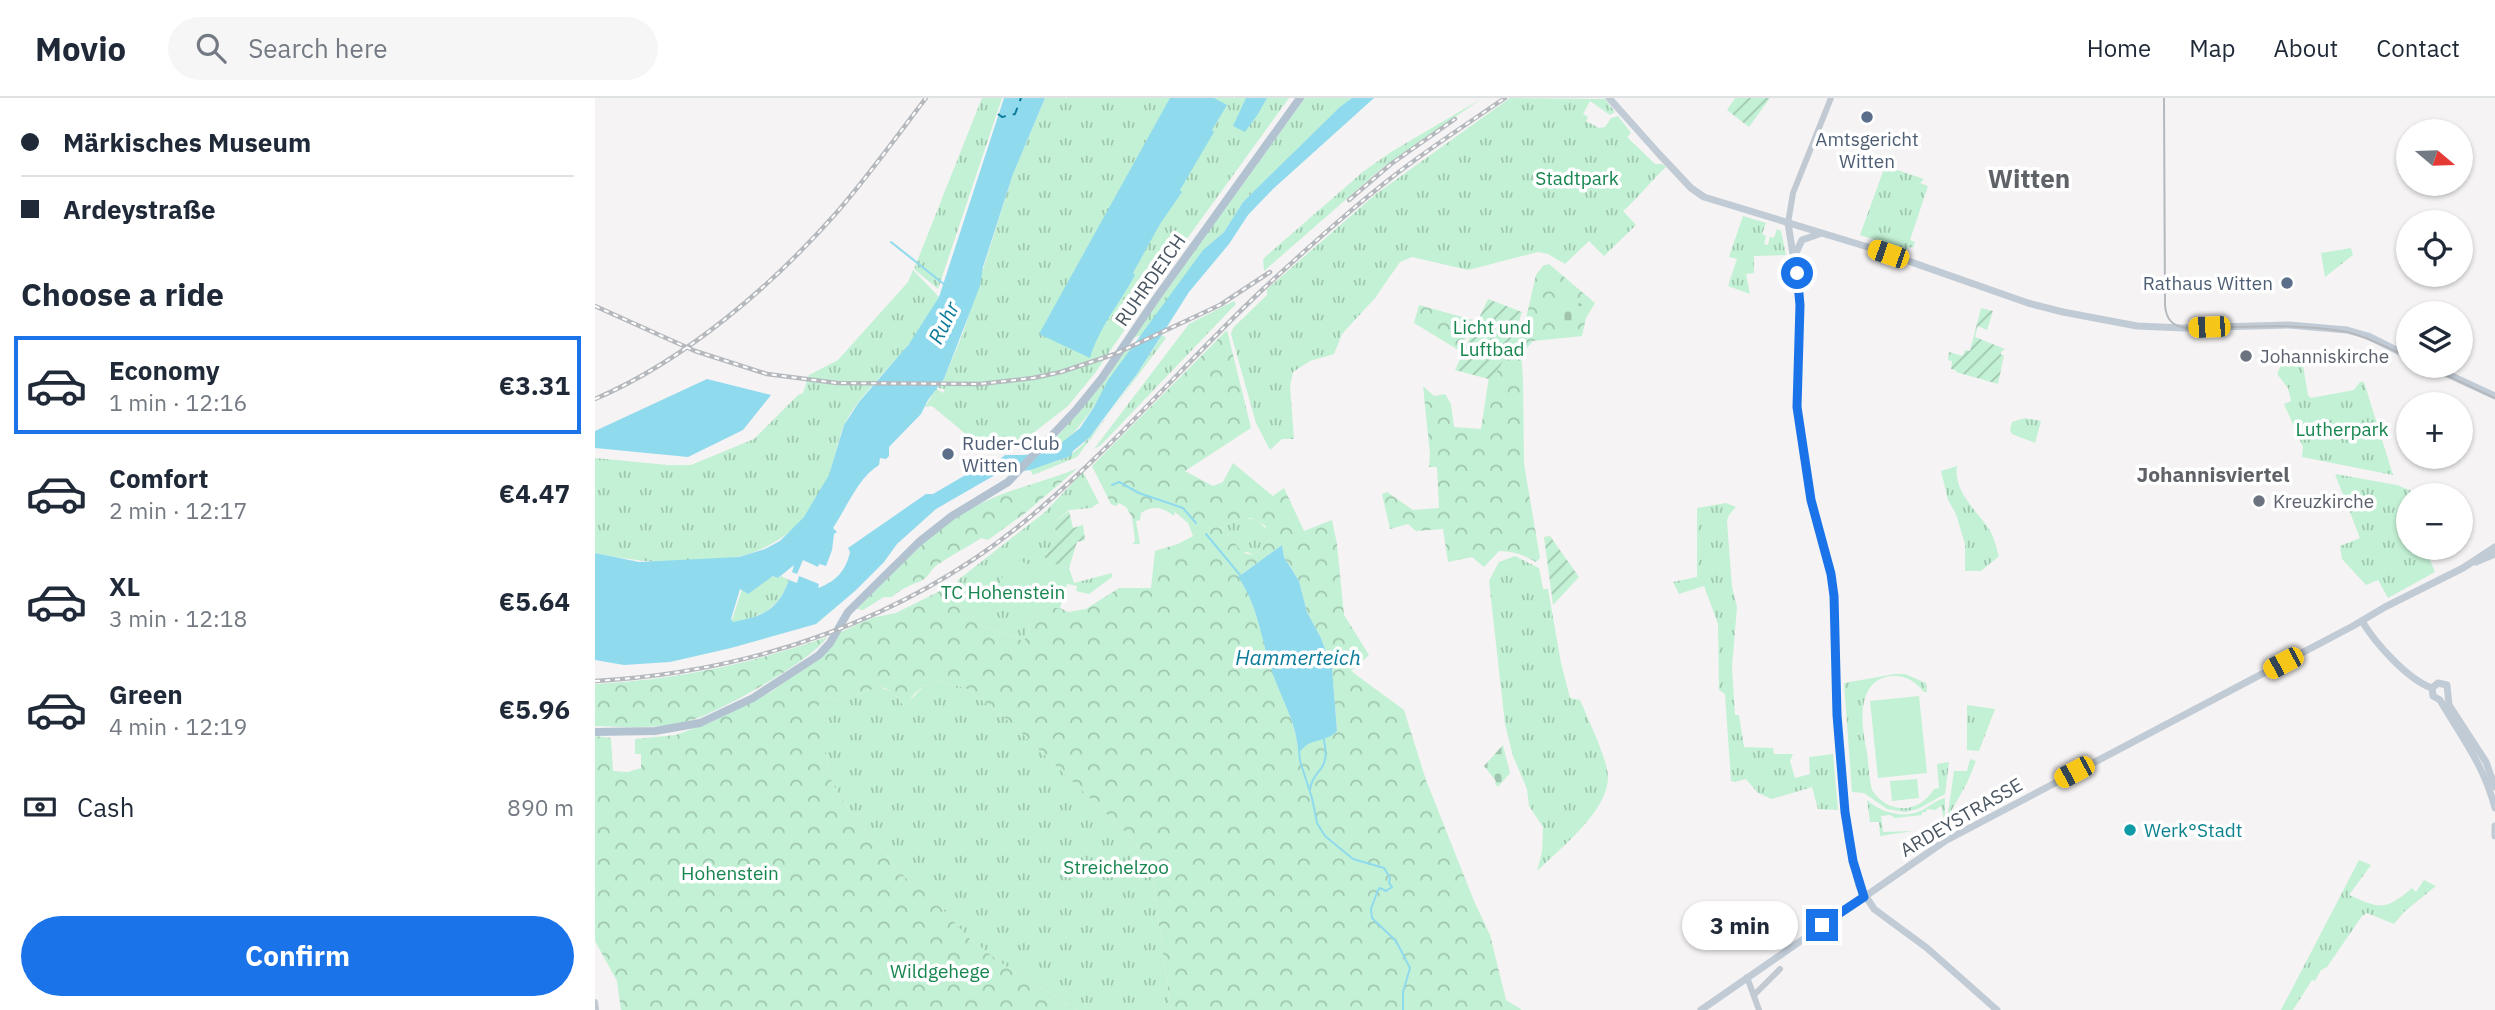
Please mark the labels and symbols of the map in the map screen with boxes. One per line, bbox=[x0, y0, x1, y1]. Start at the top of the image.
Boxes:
marker: Amtsgericht Witten bbox=[1859, 109, 1875, 125]
north arrow bbox=[2396, 119, 2473, 196]
place label: Amtsgericht Witten bbox=[1815, 127, 1919, 173]
district label: Witten bbox=[1988, 161, 2070, 195]
park label: Stadtpark bbox=[1535, 166, 1619, 190]
street label: RUHRDEICH bbox=[1109, 229, 1191, 331]
car bbox=[1865, 237, 1912, 271]
route start bbox=[1781, 257, 1813, 289]
place label: Rathaus Witten bbox=[2143, 271, 2273, 295]
marker: Rathaus Witten bbox=[2279, 275, 2295, 291]
water label: Ruhr bbox=[921, 295, 966, 348]
park label: Licht und Luftbad bbox=[1453, 315, 1531, 361]
car bbox=[2188, 316, 2231, 338]
place label: Johanniskirche bbox=[2260, 344, 2389, 368]
marker: Johanniskirche bbox=[2238, 348, 2254, 364]
park label: Lutherpark bbox=[2295, 417, 2389, 441]
place label: Ruder-Club Witten bbox=[962, 431, 1060, 477]
marker: Ruder-Club Witten bbox=[940, 446, 956, 462]
district label: Johannisviertel bbox=[2136, 460, 2290, 488]
place label: Kreuzkirche bbox=[2273, 489, 2374, 513]
marker: Kreuzkirche bbox=[2251, 493, 2267, 509]
park label: TC Hohenstein bbox=[941, 580, 1065, 604]
water label: Hammerteich bbox=[1235, 643, 1361, 671]
car bbox=[2260, 644, 2307, 682]
car bbox=[2051, 753, 2098, 791]
street label: ARDEYSTRASSE bbox=[1895, 772, 2027, 862]
place label: Werk°Stadt bbox=[2144, 818, 2243, 842]
marker: Werk°Stadt bbox=[2122, 822, 2138, 838]
park label: Streichelzoo bbox=[1063, 855, 1169, 879]
park label: Hohenstein bbox=[681, 861, 779, 885]
callout: 3 min bbox=[1682, 900, 1797, 950]
route end bbox=[1806, 909, 1838, 941]
park label: Wildgehege bbox=[890, 959, 990, 983]

